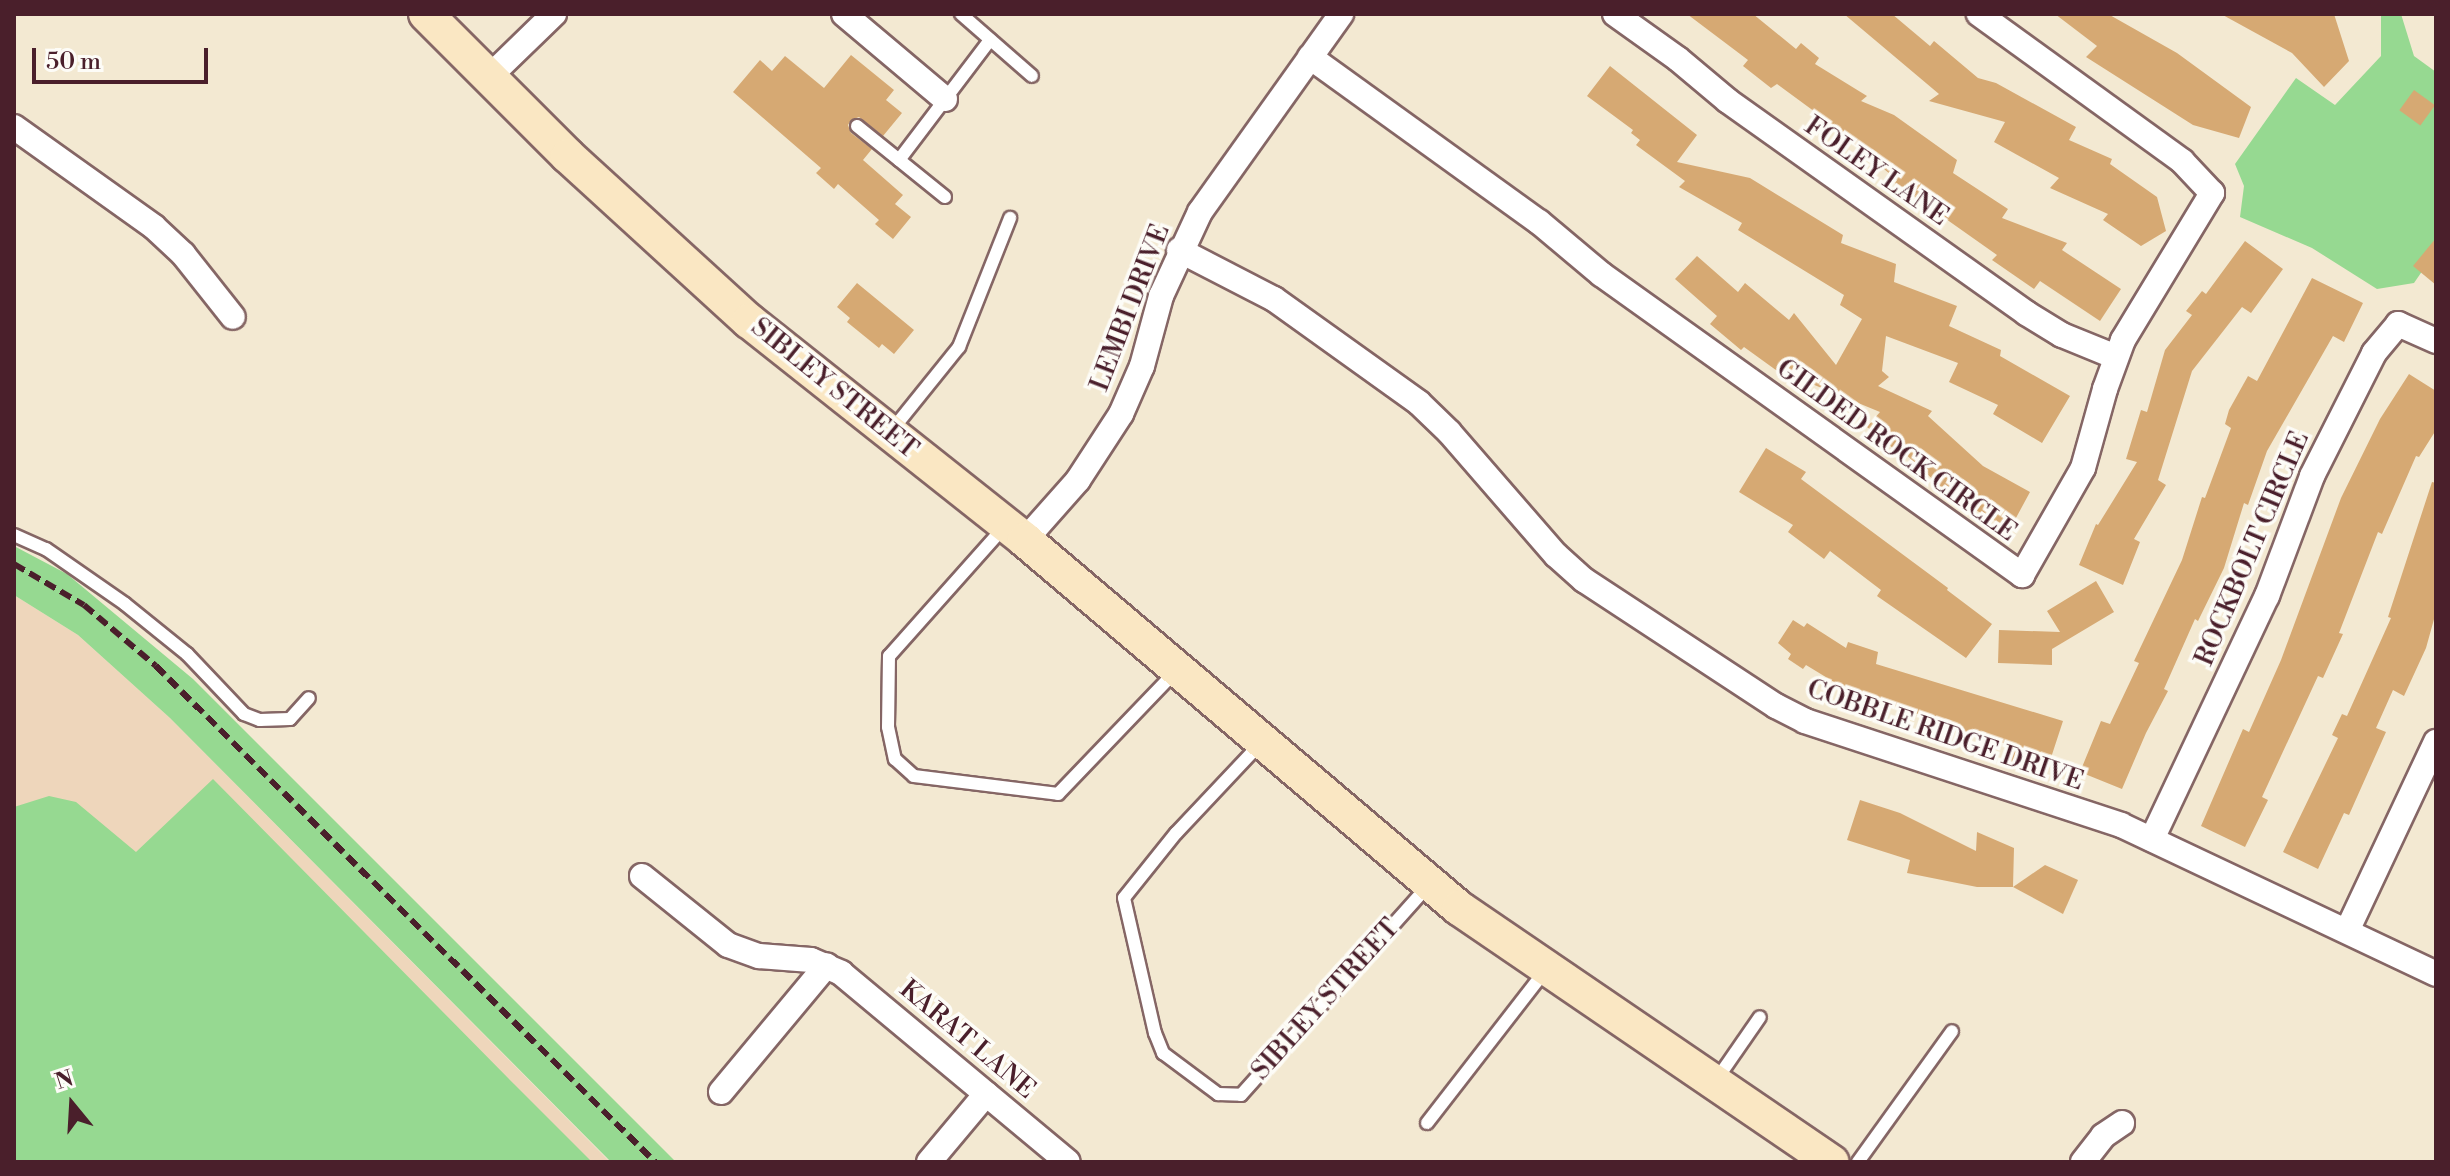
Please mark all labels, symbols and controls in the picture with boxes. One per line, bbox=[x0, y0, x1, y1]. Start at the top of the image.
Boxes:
scale bar bbox=[36, 32, 212, 82]
text: 50 m bbox=[46, 47, 101, 77]
street label: FOLEY LANE bbox=[1798, 111, 1954, 233]
street label: LEMBI DRIVE bbox=[1085, 220, 1177, 396]
street label: SIBLEY STREET bbox=[744, 312, 924, 466]
street label: GILDED ROCK CIRCLE bbox=[1770, 353, 2022, 549]
street label: ROCKBOLT CIRCLE bbox=[2190, 427, 2316, 671]
street label: COBBLE RIDGE DRIVE bbox=[1803, 674, 2087, 798]
street label: SIBLEY STREET bbox=[1246, 913, 1406, 1087]
street label: KARAT LANE bbox=[893, 974, 1041, 1106]
north arrow bbox=[32, 1064, 112, 1144]
text: N bbox=[52, 1065, 77, 1096]

